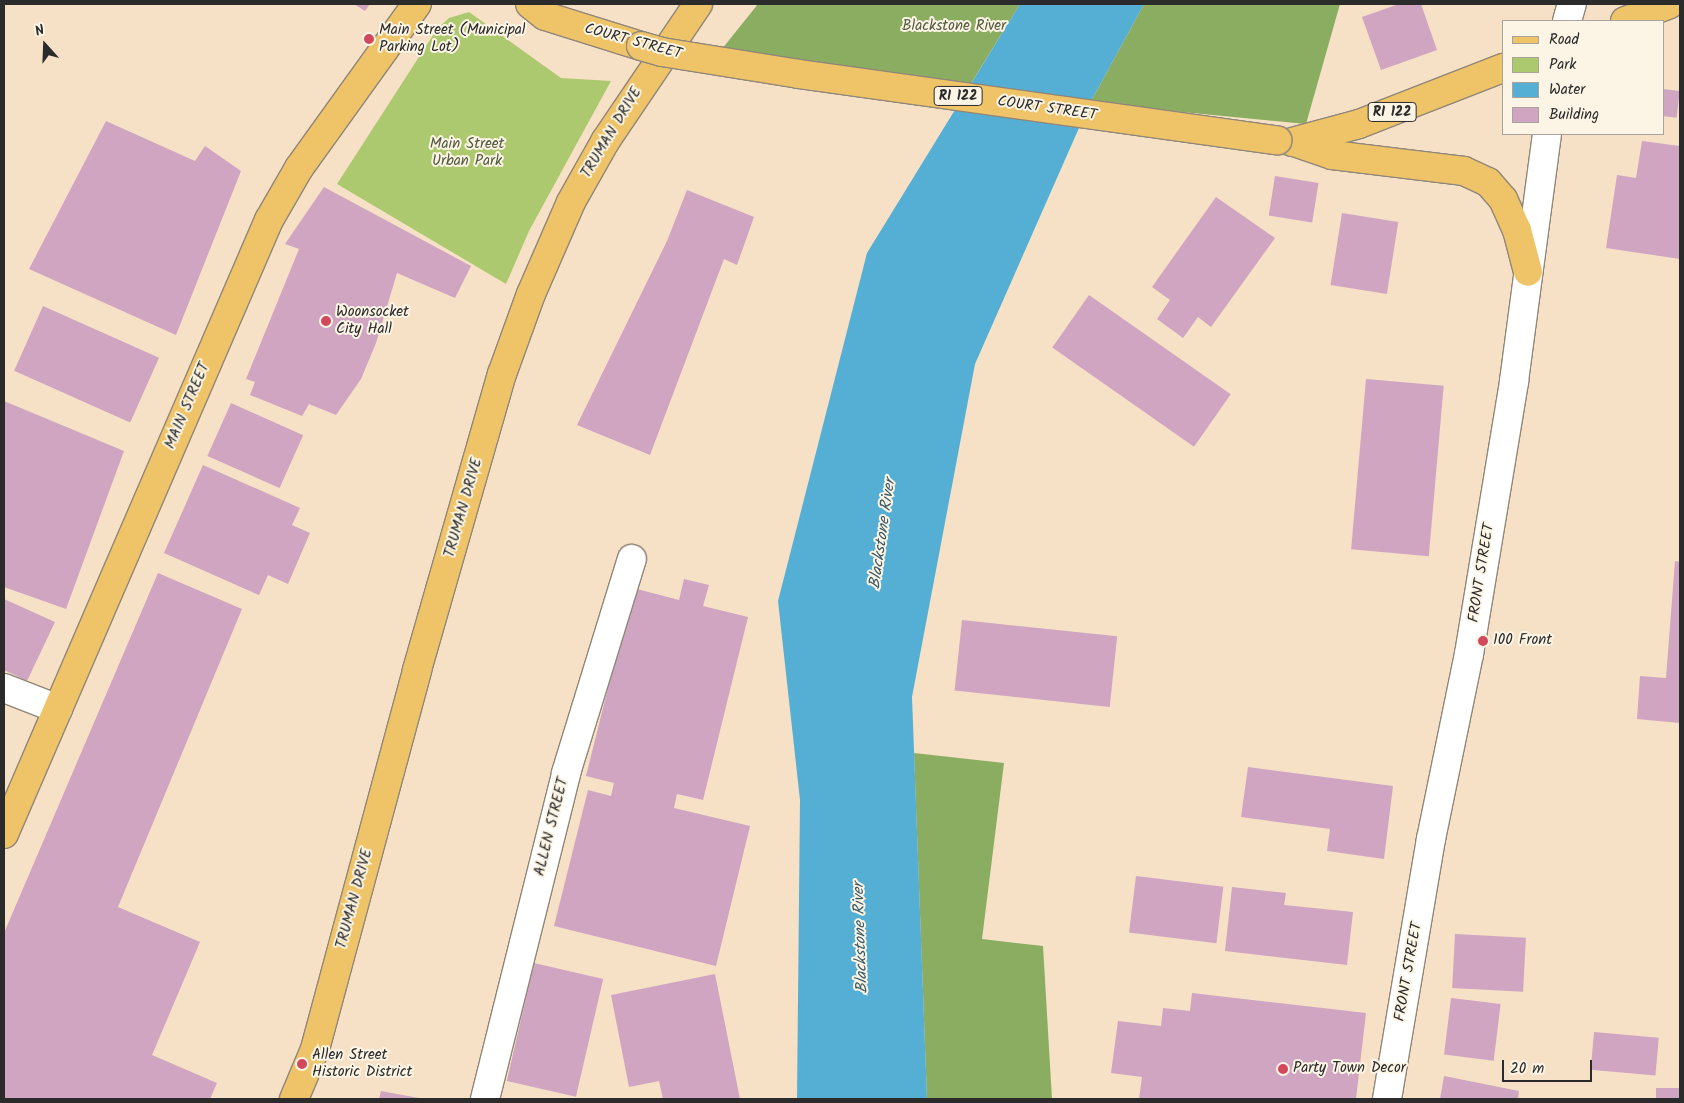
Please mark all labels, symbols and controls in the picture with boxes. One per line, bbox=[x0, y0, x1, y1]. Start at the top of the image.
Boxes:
park label: Blackstone River bbox=[902, 18, 1006, 36]
text: N bbox=[32, 19, 48, 43]
north arrow bbox=[20, 20, 70, 70]
street label: COURT STREET bbox=[582, 20, 684, 64]
legend bbox=[1502, 20, 1664, 135]
place label: Main Street (Municipal Parking Lot) bbox=[379, 21, 526, 56]
text: Road bbox=[1549, 28, 1579, 52]
marker: Main Street (Municipal Parking Lot) bbox=[363, 33, 375, 45]
text: Park bbox=[1549, 53, 1576, 77]
text: Water bbox=[1549, 78, 1585, 102]
street label: TRUMAN DRIVE bbox=[578, 84, 646, 182]
road number: RI 122 bbox=[933, 84, 983, 108]
street label: COURT STREET bbox=[996, 93, 1098, 125]
road number: RI 122 bbox=[1367, 100, 1417, 124]
text: Building bbox=[1549, 103, 1599, 127]
park label: Main Street Urban Park bbox=[430, 135, 504, 170]
place label: Woonsocket City Hall bbox=[336, 303, 409, 338]
marker: Woonsocket City Hall bbox=[320, 315, 332, 327]
street label: MAIN STREET bbox=[162, 360, 214, 452]
street label: TRUMAN DRIVE bbox=[441, 456, 487, 560]
water label: Blackstone River bbox=[866, 478, 900, 590]
street label: FRONT STREET bbox=[1465, 522, 1499, 624]
place label: 100 Front bbox=[1493, 632, 1552, 650]
marker: 100 Front bbox=[1477, 635, 1489, 647]
street label: ALLEN STREET bbox=[531, 776, 573, 878]
street label: TRUMAN DRIVE bbox=[333, 847, 377, 951]
water label: Blackstone River bbox=[849, 882, 873, 994]
street label: FRONT STREET bbox=[1391, 921, 1427, 1023]
place label: Allen Street Historic District bbox=[312, 1046, 412, 1081]
scale bar bbox=[1504, 1050, 1594, 1082]
text: 20 m bbox=[1510, 1057, 1544, 1081]
marker: Allen Street Historic District bbox=[296, 1058, 308, 1070]
place label: Party Town Decor bbox=[1293, 1060, 1406, 1078]
marker: Party Town Decor bbox=[1277, 1063, 1289, 1075]

